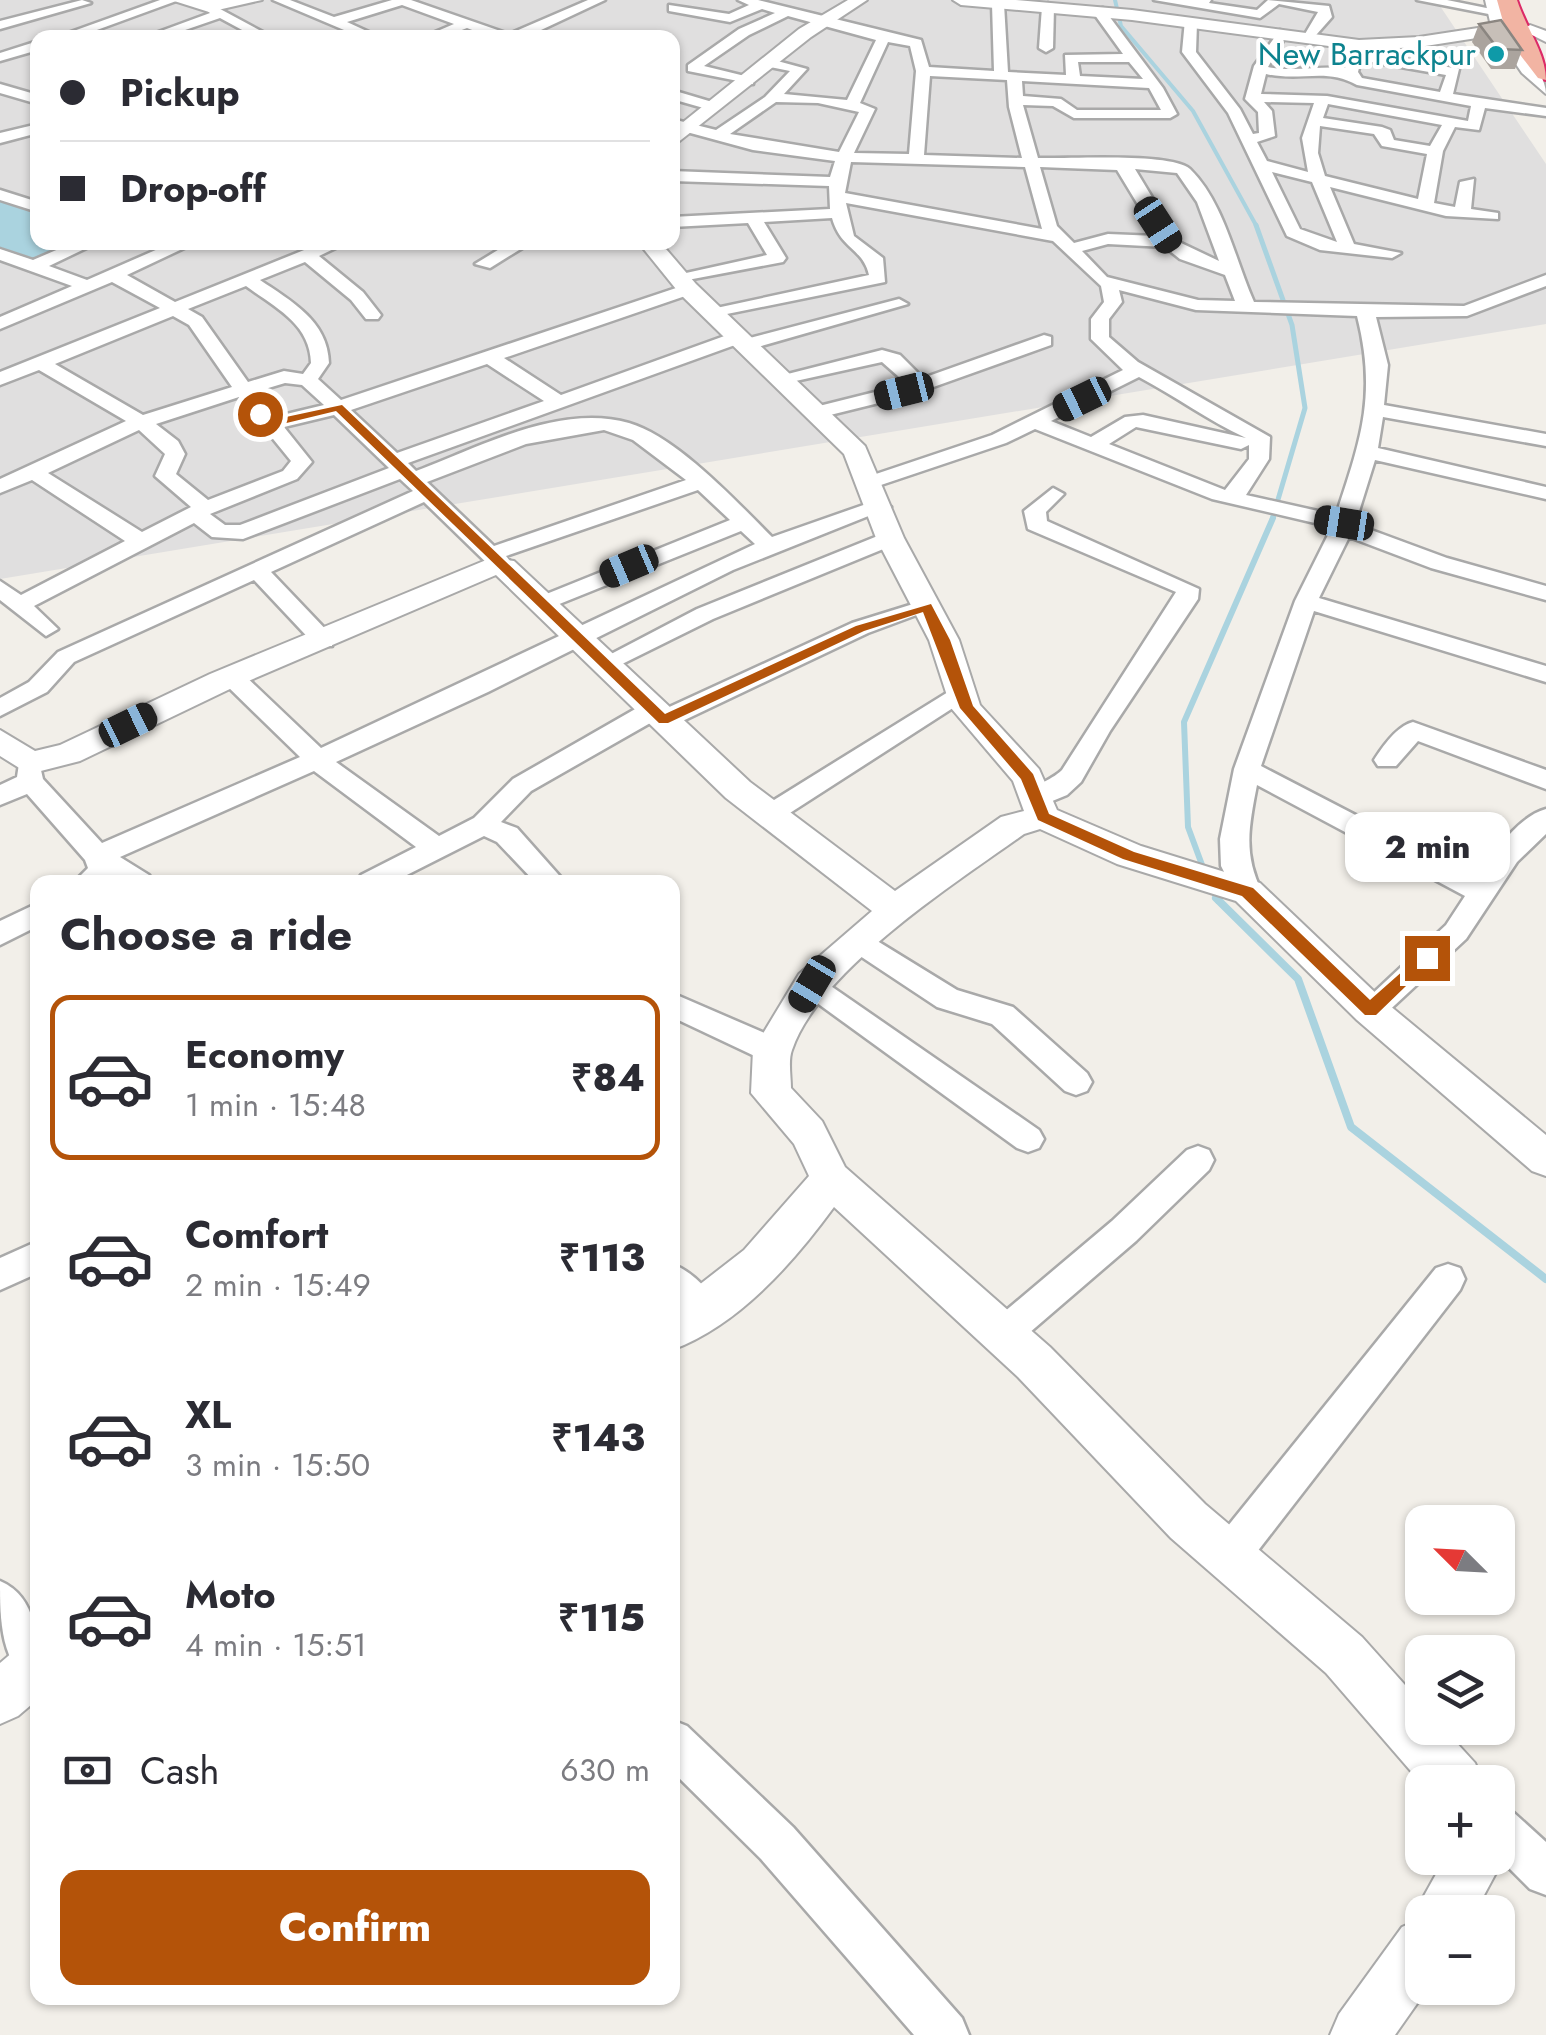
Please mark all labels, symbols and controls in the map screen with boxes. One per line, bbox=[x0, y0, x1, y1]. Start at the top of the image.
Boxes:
place label: New Barrackpur bbox=[1258, 31, 1476, 77]
marker: New Barrackpur bbox=[1485, 43, 1507, 65]
text: Pickup bbox=[120, 65, 240, 120]
text: Drop-off bbox=[120, 161, 266, 216]
car bbox=[1129, 192, 1187, 258]
car bbox=[871, 369, 937, 413]
car bbox=[1048, 372, 1116, 426]
route start bbox=[238, 392, 283, 437]
car bbox=[1312, 503, 1376, 543]
car bbox=[596, 540, 662, 592]
car bbox=[94, 698, 162, 752]
callout: 2 min bbox=[1344, 813, 1510, 883]
text: 2 min bbox=[1385, 824, 1470, 870]
text: Choose a ride bbox=[60, 902, 352, 967]
route end bbox=[1405, 936, 1450, 981]
car bbox=[784, 951, 840, 1017]
text: Economy bbox=[185, 1027, 344, 1082]
icon: car bbox=[65, 1033, 155, 1123]
text: ₹84 bbox=[571, 1050, 645, 1105]
text: 1 min · 15:48 bbox=[185, 1082, 366, 1128]
text: Comfort bbox=[185, 1207, 328, 1262]
icon: car bbox=[65, 1213, 155, 1303]
text: ₹113 bbox=[559, 1230, 645, 1285]
text: 2 min · 15:49 bbox=[185, 1262, 371, 1308]
text: XL bbox=[185, 1387, 231, 1442]
icon: car bbox=[65, 1393, 155, 1483]
text: ₹143 bbox=[551, 1410, 645, 1465]
text: 3 min · 15:50 bbox=[185, 1442, 370, 1488]
north arrow bbox=[1405, 1505, 1515, 1615]
map controls bbox=[1405, 1505, 1515, 2005]
text: Moto bbox=[185, 1567, 276, 1622]
icon: car bbox=[65, 1573, 155, 1663]
text: ₹115 bbox=[558, 1590, 645, 1645]
text: 4 min · 15:51 bbox=[185, 1622, 367, 1668]
button: layers bbox=[1405, 1635, 1515, 1745]
icon: cash bbox=[60, 1743, 115, 1798]
text: Cash bbox=[140, 1743, 220, 1798]
text: 630 m bbox=[560, 1747, 650, 1793]
button: + bbox=[1405, 1765, 1515, 1875]
button: Confirm bbox=[60, 1870, 650, 1985]
button: − bbox=[1405, 1895, 1515, 2005]

